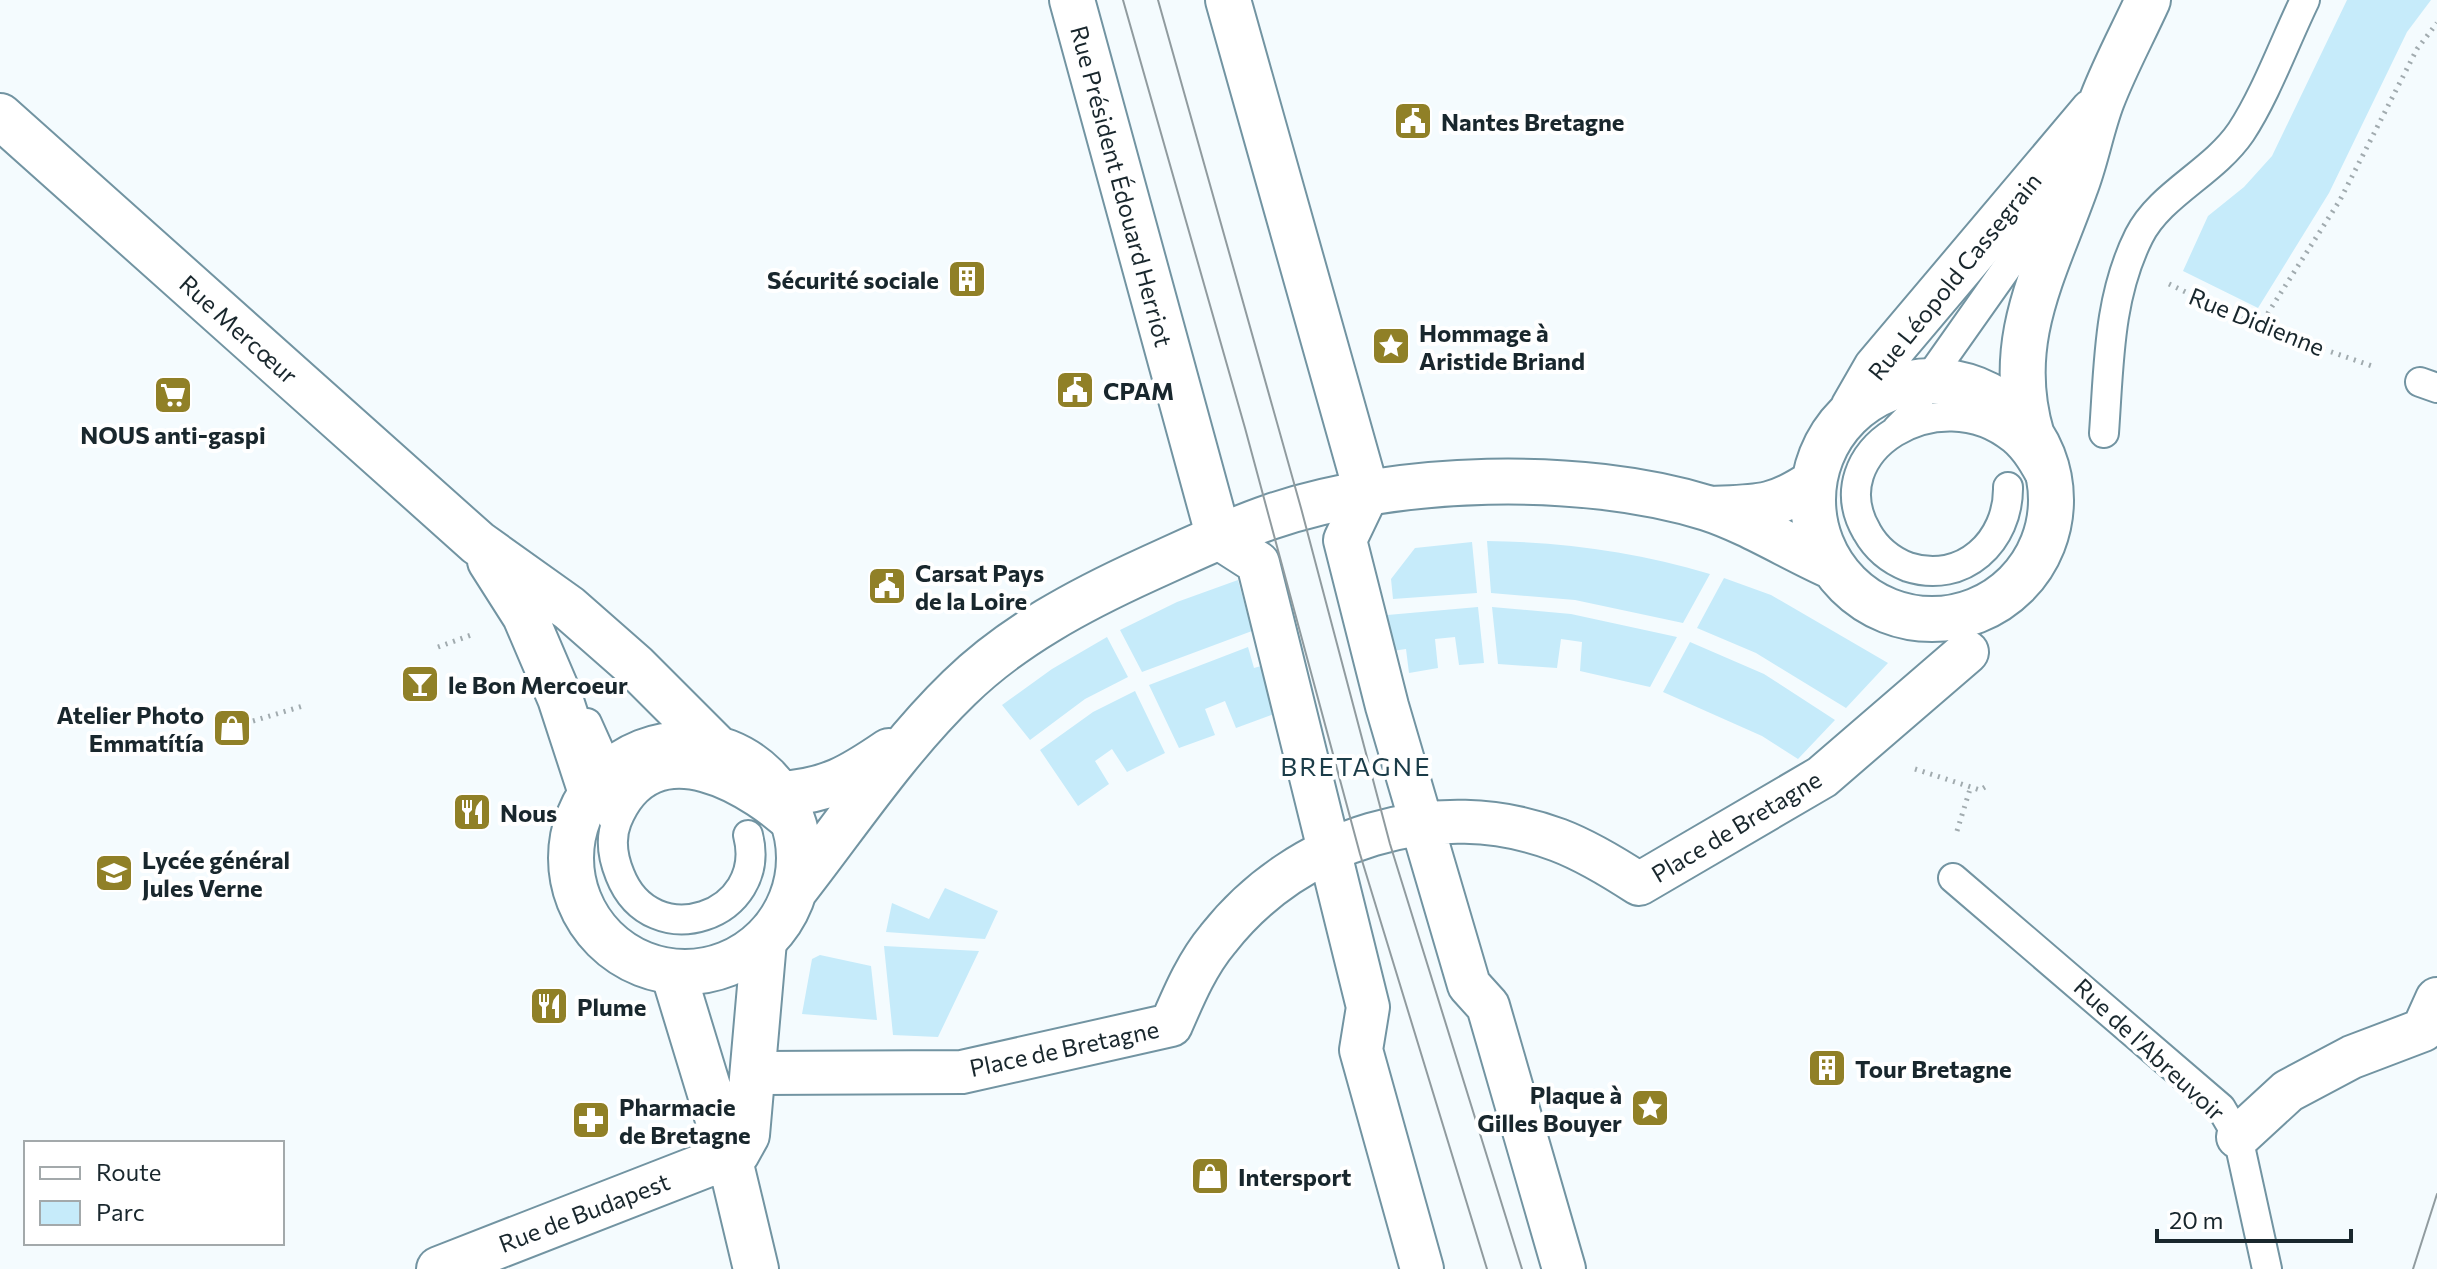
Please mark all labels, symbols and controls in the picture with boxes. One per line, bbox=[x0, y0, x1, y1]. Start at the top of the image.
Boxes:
street label: Rue Président Édouard Herriot bbox=[1065, 22, 1179, 350]
public building icon: Nantes Bretagne bbox=[1392, 100, 1434, 142]
place label: Nantes Bretagne bbox=[1441, 107, 1625, 136]
street label: Rue Léopold Cassegrain bbox=[1861, 166, 2047, 386]
building icon: Sécurité sociale bbox=[946, 258, 988, 300]
place label: Sécurité sociale bbox=[767, 265, 939, 294]
street label: Rue Mercœur bbox=[174, 269, 304, 390]
street label: Rue Didienne bbox=[2185, 281, 2329, 361]
place label: Hommage à Aristide Briand bbox=[1419, 318, 1585, 375]
place icon: Hommage à Aristide Briand bbox=[1370, 325, 1412, 367]
public building icon: CPAM bbox=[1054, 369, 1096, 411]
supermarket icon: NOUS anti-gaspi bbox=[152, 374, 194, 416]
place label: CPAM bbox=[1103, 376, 1174, 405]
place label: NOUS anti-gaspi bbox=[80, 420, 266, 449]
place label: Carsat Pays de la Loire bbox=[915, 558, 1044, 615]
public building icon: Carsat Pays de la Loire bbox=[866, 565, 908, 607]
bar icon: le Bon Mercoeur bbox=[399, 663, 441, 705]
place label: le Bon Mercoeur bbox=[448, 670, 628, 699]
place label: Atelier Photo Emmatítía bbox=[57, 700, 204, 757]
shop icon: Atelier Photo Emmatítía bbox=[211, 707, 253, 749]
district label: BRETAGNE bbox=[1280, 750, 1432, 781]
street label: Place de Bretagne bbox=[1646, 764, 1826, 888]
restaurant icon: Nous bbox=[451, 791, 493, 833]
place label: Nous bbox=[500, 798, 557, 827]
place label: Lycée général Jules Verne bbox=[142, 845, 290, 902]
school or university icon: Lycée général Jules Verne bbox=[93, 852, 135, 894]
street label: Rue de l'Abreuvoir bbox=[2069, 972, 2232, 1126]
restaurant icon: Plume bbox=[528, 985, 570, 1027]
place label: Plume bbox=[577, 992, 646, 1021]
street label: Place de Bretagne bbox=[967, 1014, 1161, 1082]
building icon: Tour Bretagne bbox=[1806, 1047, 1848, 1089]
place label: Tour Bretagne bbox=[1855, 1054, 2012, 1083]
place label: Plaque à Gilles Bouyer bbox=[1477, 1080, 1622, 1137]
place icon: Plaque à Gilles Bouyer bbox=[1629, 1087, 1671, 1129]
place label: Pharmacie de Bretagne bbox=[619, 1092, 751, 1149]
pharmacy icon: Pharmacie de Bretagne bbox=[570, 1099, 612, 1141]
legend bbox=[24, 1141, 284, 1245]
shop icon: Intersport bbox=[1189, 1155, 1231, 1197]
text: Route bbox=[96, 1157, 161, 1186]
place label: Intersport bbox=[1238, 1162, 1351, 1191]
street label: Rue de Budapest bbox=[495, 1166, 674, 1258]
scale bar bbox=[2157, 1193, 2351, 1243]
text: Parc bbox=[96, 1197, 145, 1226]
text: 20 m bbox=[2169, 1205, 2223, 1234]

